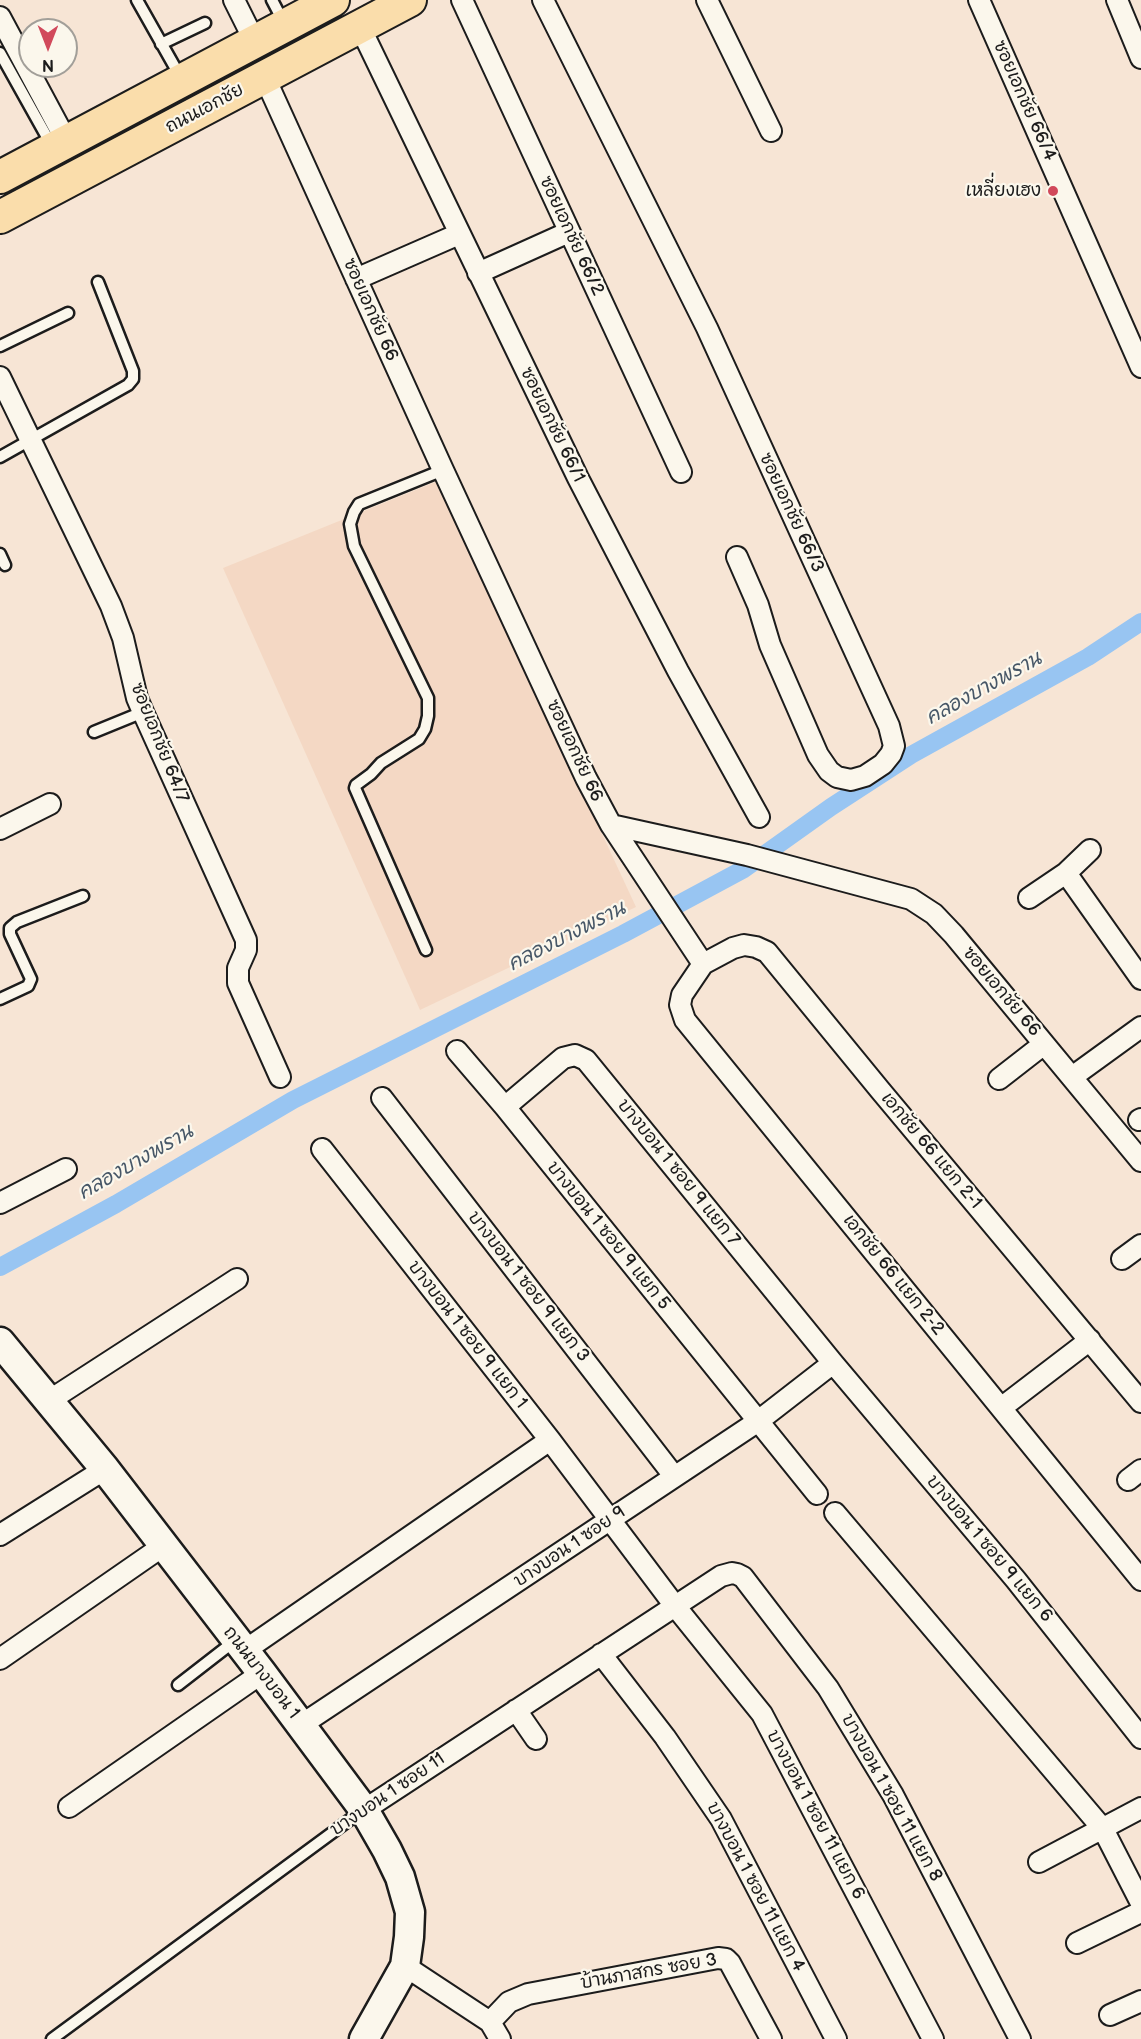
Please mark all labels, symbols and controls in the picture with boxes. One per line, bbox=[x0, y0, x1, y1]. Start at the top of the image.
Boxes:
north arrow bbox=[18, 18, 78, 78]
street label: ซอยเอกชัย 66/4 bbox=[988, 38, 1060, 164]
text: N bbox=[42, 55, 54, 74]
street label: ถนนเอกชัย bbox=[162, 79, 248, 139]
street label: ซอยเอกชัย 66/2 bbox=[534, 173, 608, 299]
place label: เหลี่ยงเฮง bbox=[966, 180, 1041, 202]
marker: เหลี่ยงเฮง bbox=[1046, 184, 1060, 198]
street label: ซอยเอกชัย 66 bbox=[338, 255, 402, 365]
street label: ซอยเอกชัย 66/1 bbox=[515, 364, 589, 486]
street label: ซอยเอกชัย 66/3 bbox=[754, 450, 828, 576]
water label: คลองบางพราน bbox=[922, 647, 1046, 731]
street label: ซอยเอกชัย 64/7 bbox=[125, 680, 193, 806]
street label: ซอยเอกชัย 66 bbox=[541, 697, 607, 805]
water label: คลองบางพราน bbox=[504, 897, 630, 977]
street label: ซอยเอกชัย 66 bbox=[957, 943, 1045, 1041]
street label: เอกชัย 66 แยก 2-1 bbox=[876, 1088, 986, 1214]
street label: บางบอน 1 ซอย 9 แยก 7 bbox=[612, 1095, 744, 1251]
water label: คลองบางพราน bbox=[74, 1120, 198, 1206]
street label: บางบอน 1 ซอย 9 แยก 5 bbox=[542, 1157, 674, 1315]
street label: บางบอน 1 ซอย 9 แยก 3 bbox=[462, 1207, 594, 1367]
street label: เอกชัย 66 แยก 2-2 bbox=[838, 1210, 948, 1340]
street label: บางบอน 1 ซอย 9 แยก 1 bbox=[403, 1257, 531, 1413]
street label: บางบอน 1 ซอย 9 แยก 6 bbox=[921, 1471, 1057, 1627]
street label: บางบอน 1 ซอย 9 bbox=[510, 1502, 630, 1592]
street label: ถนนบางบอน 1 bbox=[218, 1622, 304, 1724]
street label: บางบอน 1 ซอย 11 แยก 8 bbox=[836, 1710, 946, 1886]
street label: บางบอน 1 ซอย 11 แยก 6 bbox=[761, 1727, 869, 1903]
street label: บางบอน 1 ซอย 11 bbox=[327, 1749, 449, 1841]
street label: บางบอน 1 ซอย 11 แยก 4 bbox=[701, 1799, 809, 1975]
street label: บ้านภาสกร ซอย 3 bbox=[579, 1949, 719, 1995]

